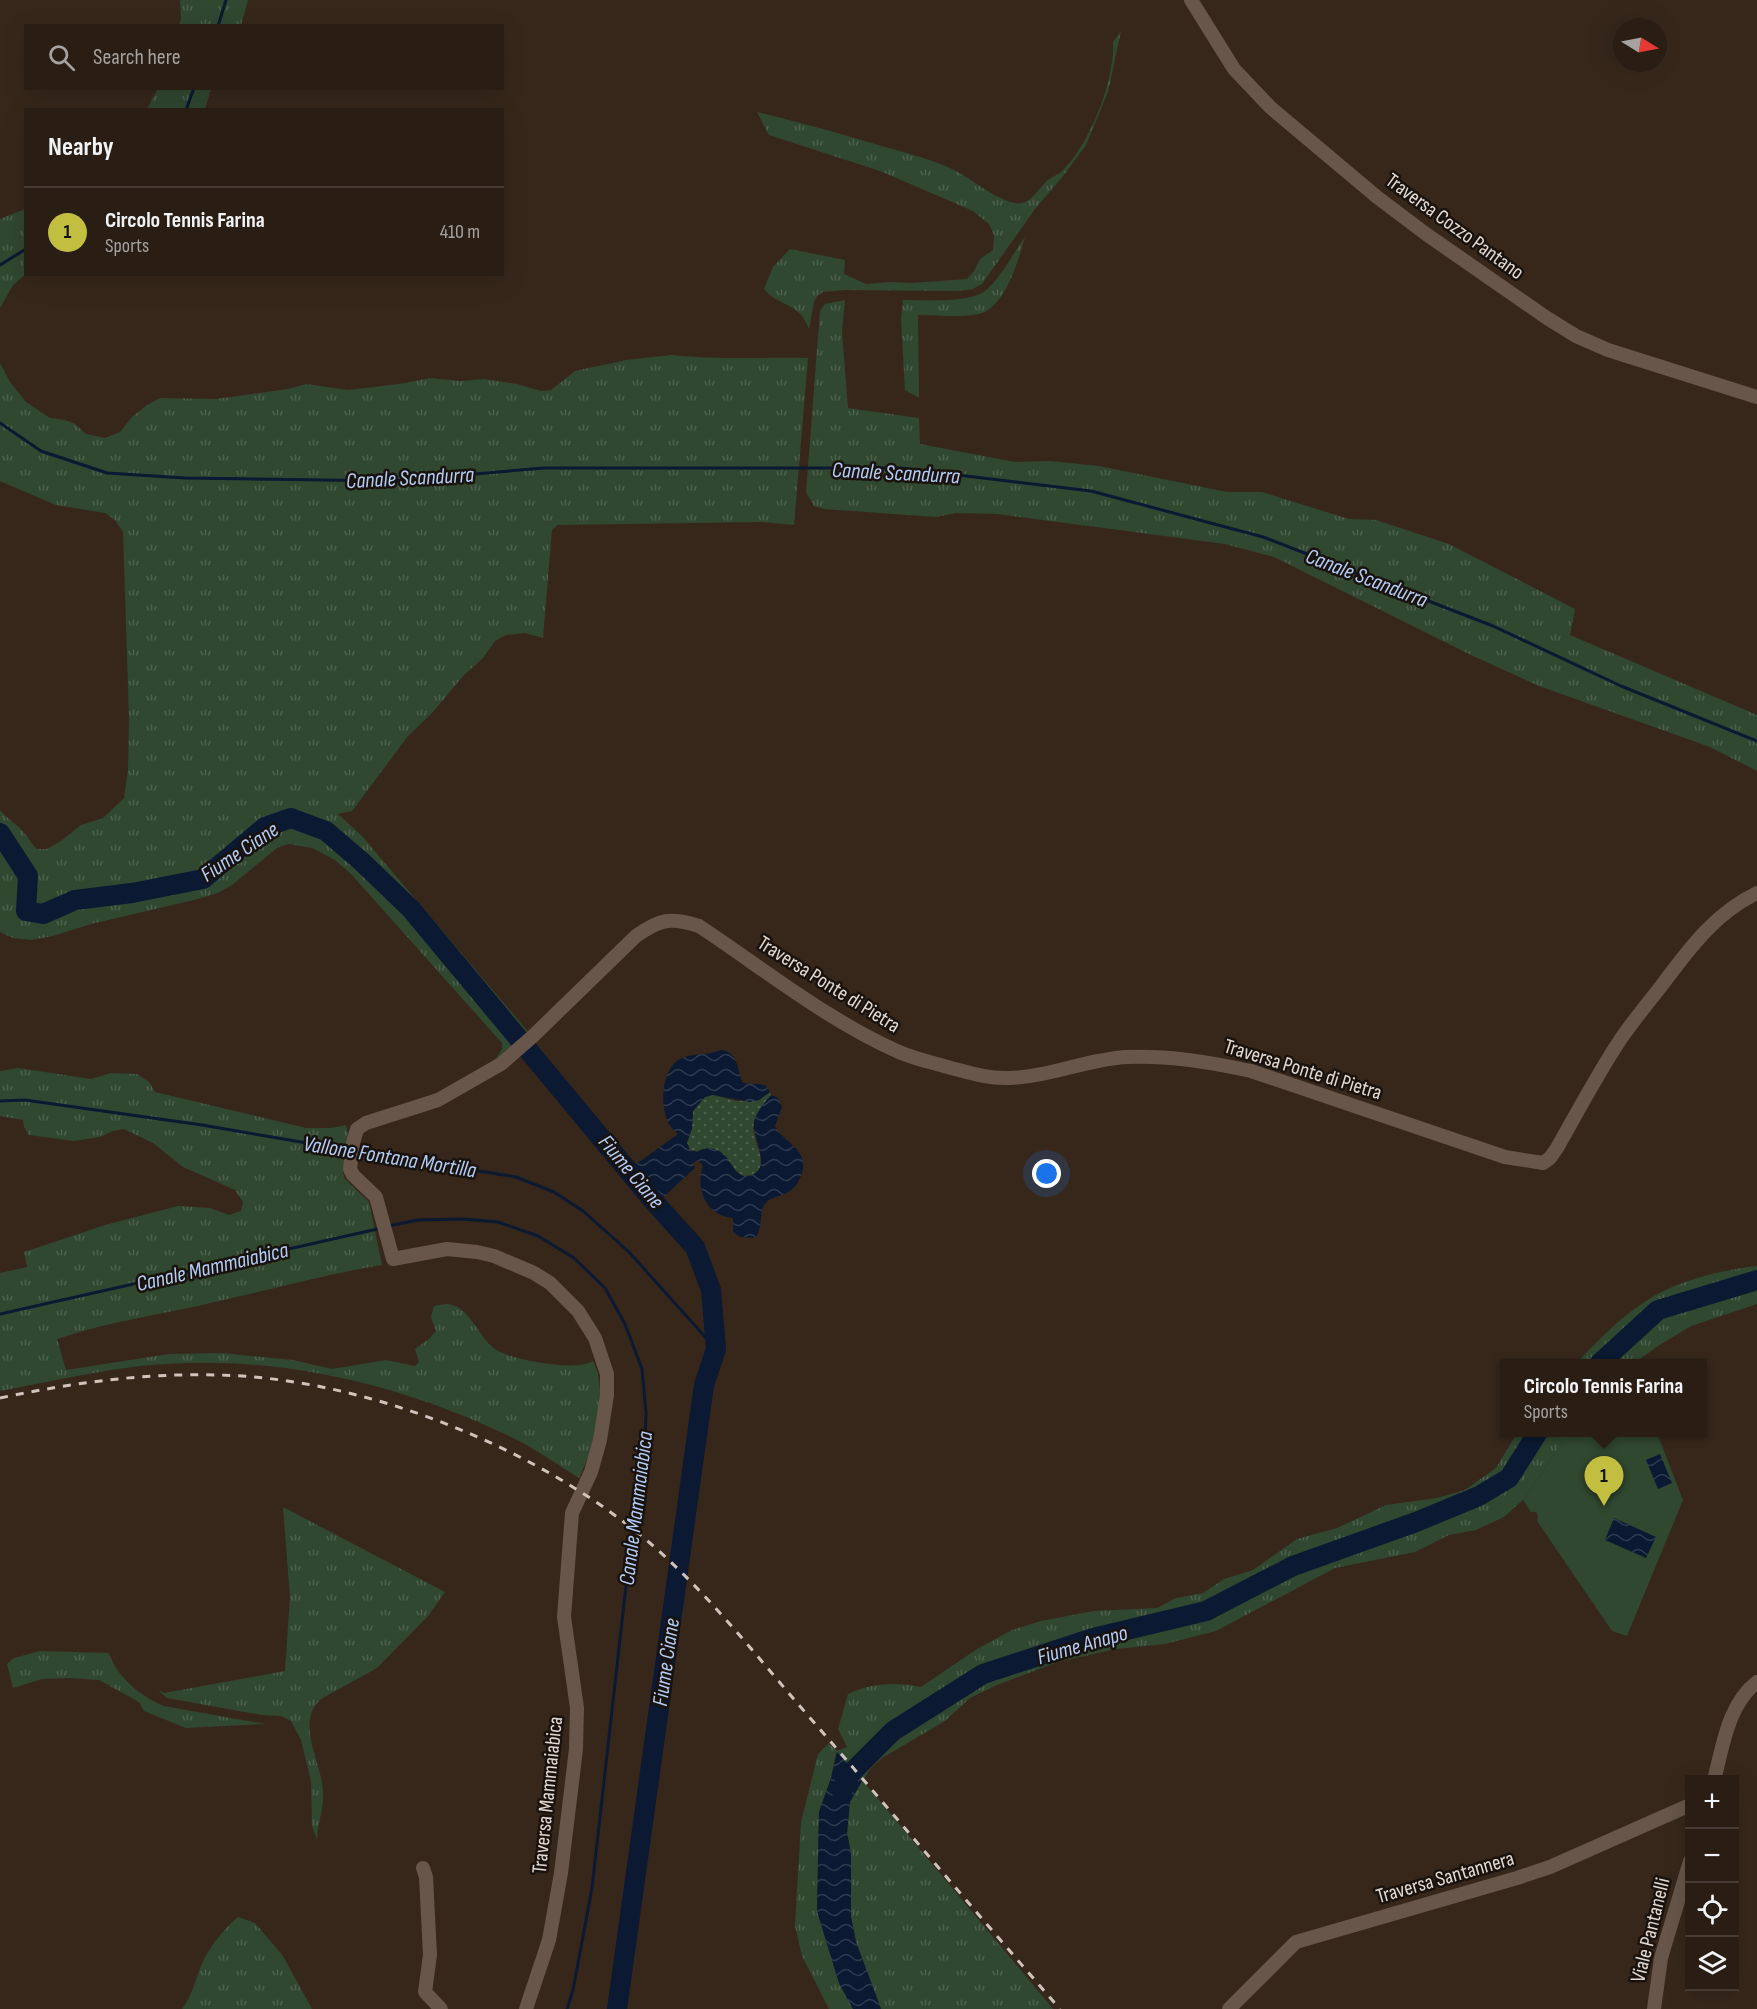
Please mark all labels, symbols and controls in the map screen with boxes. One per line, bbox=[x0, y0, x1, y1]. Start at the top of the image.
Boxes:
north arrow bbox=[1613, 18, 1667, 72]
search box bbox=[24, 24, 504, 90]
icon: search bbox=[45, 41, 78, 74]
text: Search here bbox=[93, 44, 180, 71]
text: Nearby bbox=[48, 132, 114, 163]
street label: Traversa Cozzo Pantano bbox=[1381, 168, 1529, 285]
text: Circolo Tennis Farina bbox=[105, 207, 265, 234]
text: 1 bbox=[64, 220, 71, 244]
text: 410 m bbox=[440, 220, 480, 244]
text: Sports bbox=[105, 234, 149, 258]
water label: Canale Scandurra bbox=[831, 457, 961, 490]
water label: Canale Scandurra bbox=[345, 462, 475, 495]
water label: Canale Scandurra bbox=[1302, 543, 1431, 614]
water label: Fiume Ciane bbox=[196, 816, 284, 888]
street label: Traversa Ponte di Pietra bbox=[753, 930, 905, 1038]
street label: Traversa Ponte di Pietra bbox=[1221, 1034, 1385, 1105]
water label: Fiume Ciane bbox=[592, 1129, 670, 1215]
water label: Vallone Fontana Mortilla bbox=[301, 1130, 478, 1185]
your location bbox=[1032, 1159, 1061, 1188]
water label: Canale Mammaiabica bbox=[134, 1237, 291, 1298]
popup bbox=[1500, 1359, 1707, 1437]
text: Circolo Tennis Farina bbox=[1524, 1373, 1683, 1400]
text: Sports bbox=[1524, 1400, 1568, 1424]
water label: Canale Mammaiabica bbox=[614, 1430, 659, 1587]
pin: 1 bbox=[1584, 1456, 1624, 1506]
water label: Fiume Ciane bbox=[647, 1616, 686, 1708]
water label: Fiume Anapo bbox=[1034, 1620, 1131, 1671]
street label: Traversa Mammaiabica bbox=[527, 1715, 568, 1875]
map controls bbox=[1685, 1775, 1739, 1991]
button: + bbox=[1685, 1775, 1739, 1829]
button: − bbox=[1685, 1829, 1739, 1883]
street label: Traversa Santannera bbox=[1373, 1846, 1517, 1909]
street label: Viale Pantanelli bbox=[1625, 1875, 1676, 1985]
button: locate bbox=[1685, 1883, 1739, 1937]
button: layers bbox=[1685, 1937, 1739, 1991]

